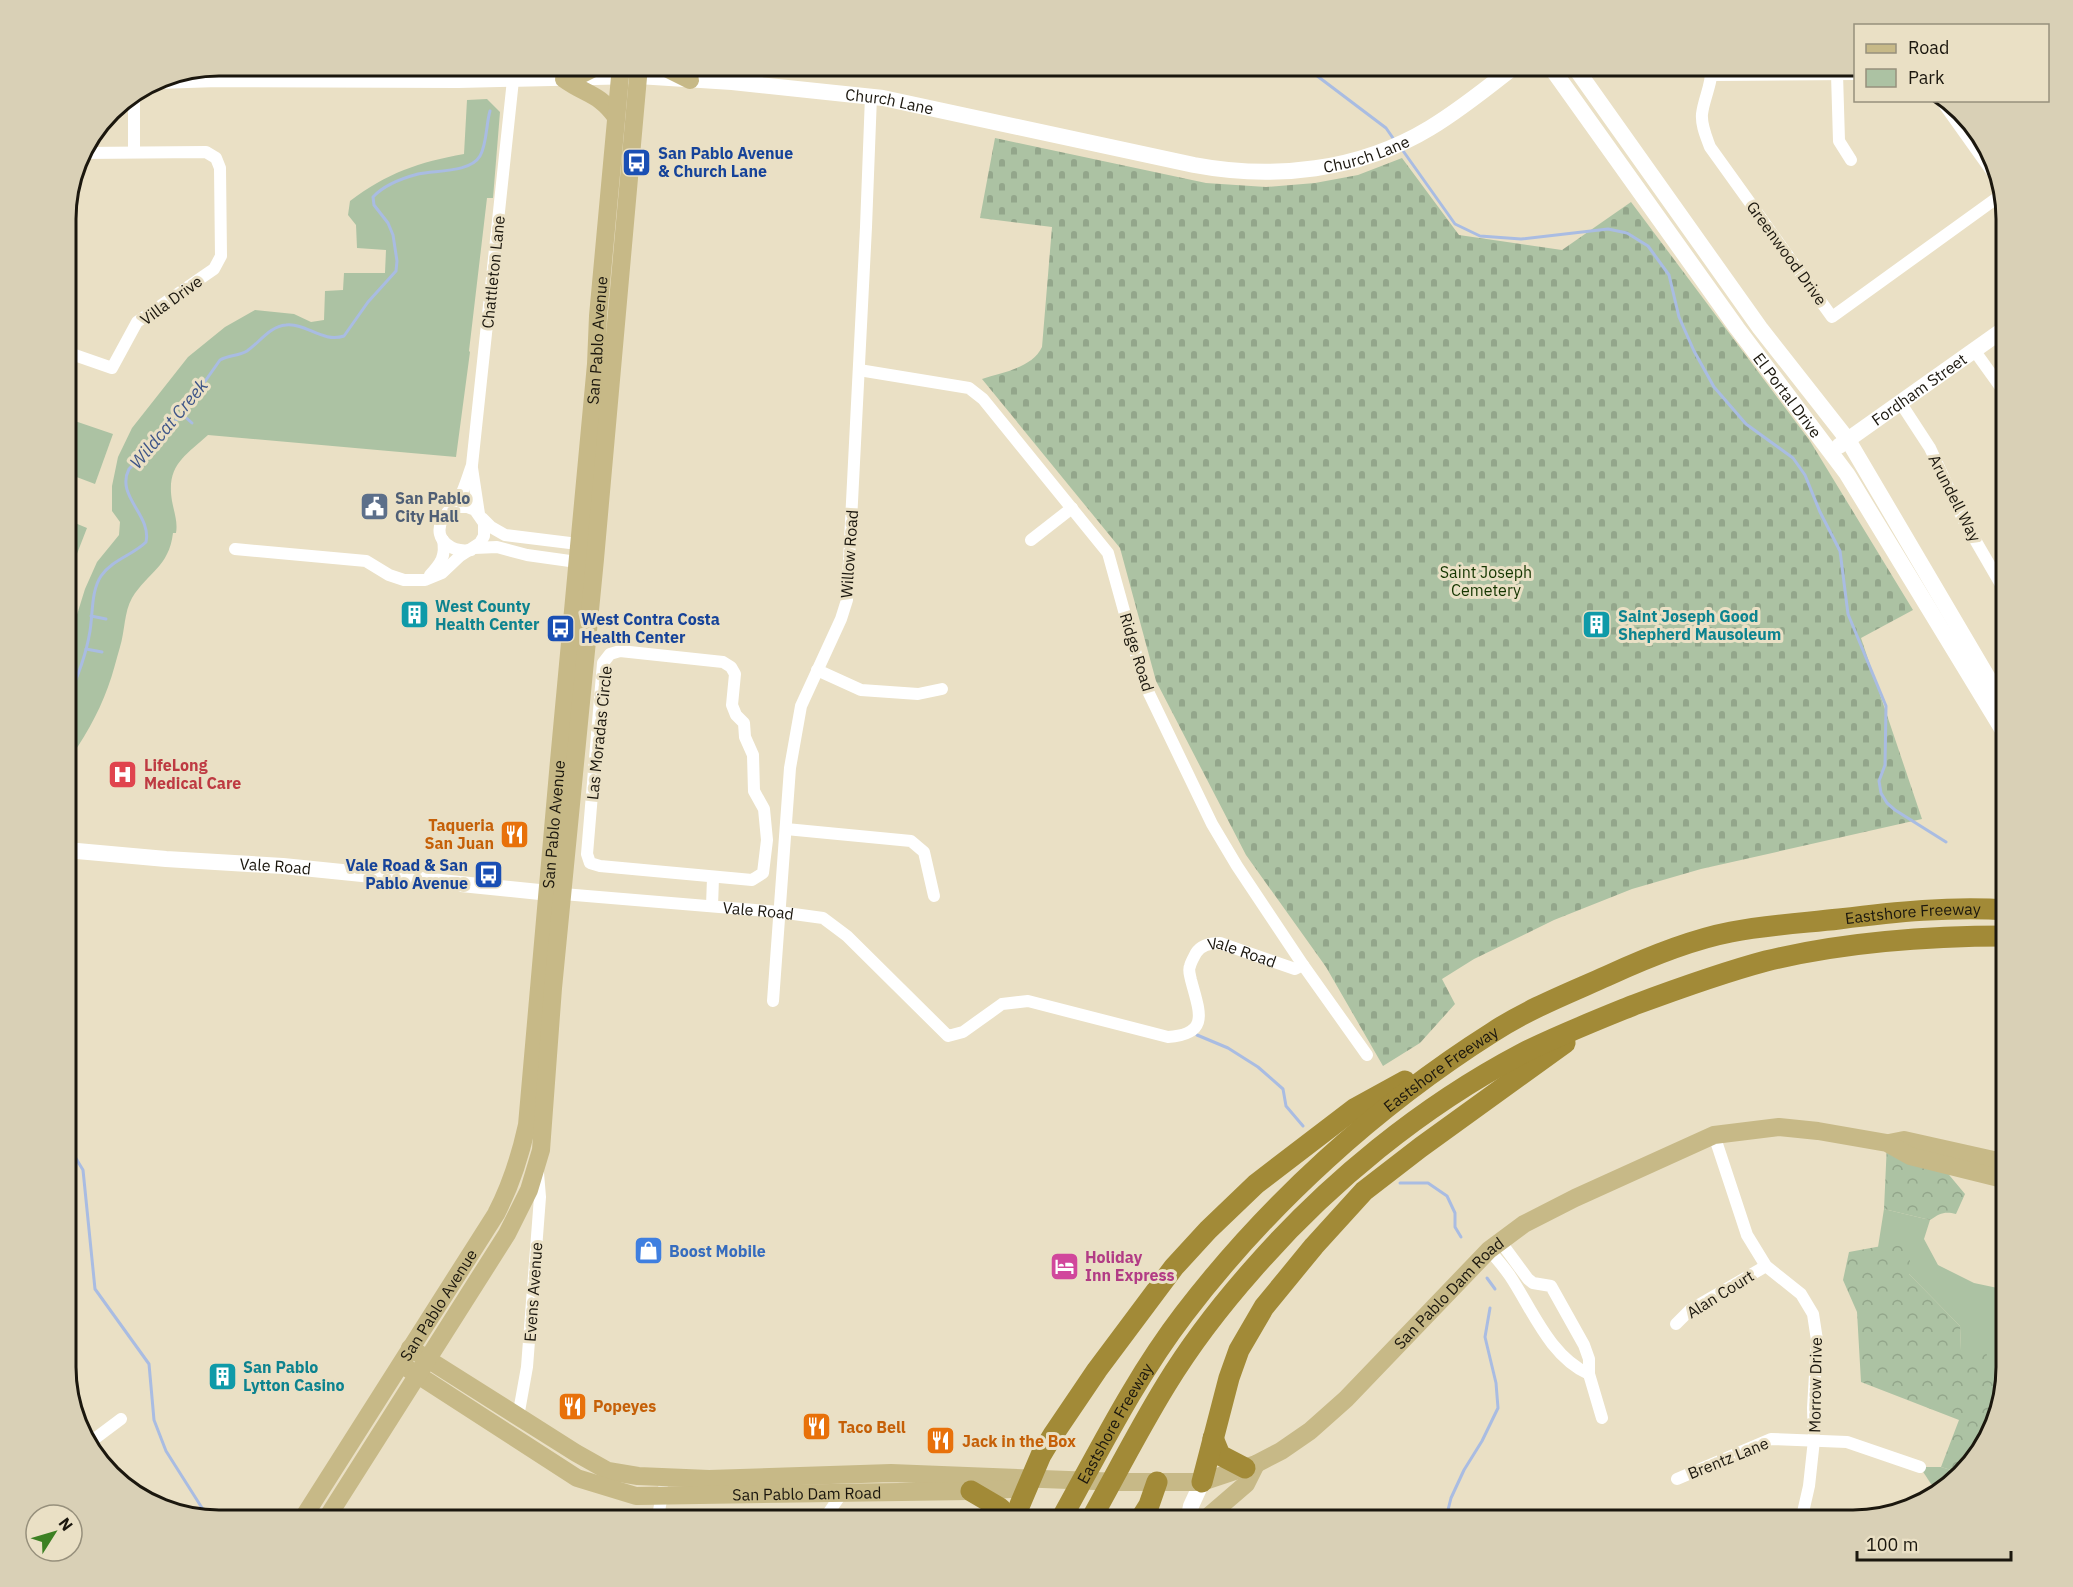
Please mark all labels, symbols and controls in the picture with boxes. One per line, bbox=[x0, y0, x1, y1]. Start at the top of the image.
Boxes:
legend bbox=[1854, 24, 2049, 102]
text: Road bbox=[1908, 36, 1949, 59]
text: Park bbox=[1908, 66, 1945, 89]
street label: Church Lane bbox=[844, 84, 936, 119]
street label: Church Lane bbox=[1322, 131, 1413, 177]
place label: San Pablo Avenue & Church Lane bbox=[658, 143, 793, 181]
bus stop icon: San Pablo Avenue & Church Lane bbox=[621, 146, 653, 178]
street label: Greenwood Drive bbox=[1743, 197, 1832, 309]
street label: Chattleton Lane bbox=[477, 214, 509, 330]
street label: Villa Drive bbox=[136, 271, 206, 329]
street label: San Pablo Avenue bbox=[582, 275, 612, 405]
street label: El Portal Drive bbox=[1749, 349, 1826, 442]
street label: Fordham Street bbox=[1868, 349, 1970, 430]
water label: Wildcat Creek bbox=[125, 374, 213, 473]
street label: Arundell Way bbox=[1924, 451, 1986, 545]
place label: San Pablo City Hall bbox=[395, 488, 470, 526]
public building icon: San Pablo City Hall bbox=[358, 491, 390, 523]
street label: Willow Road bbox=[836, 509, 862, 599]
park label: Saint Joseph Cemetery bbox=[1440, 562, 1532, 600]
place label: West County Health Center bbox=[435, 596, 540, 634]
building icon: West County Health Center bbox=[398, 599, 430, 631]
place label: Saint Joseph Good Shepherd Mausoleum bbox=[1618, 606, 1781, 644]
place label: West Contra Costa Health Center bbox=[581, 609, 720, 647]
building icon: Saint Joseph Good Shepherd Mausoleum bbox=[1581, 609, 1613, 641]
street label: Ridge Road bbox=[1116, 610, 1158, 694]
bus stop icon: West Contra Costa Health Center bbox=[544, 612, 576, 644]
street label: Las Moradas Circle bbox=[582, 665, 616, 801]
place label: LifeLong Medical Care bbox=[144, 755, 241, 793]
hospital icon: LifeLong Medical Care bbox=[107, 758, 139, 790]
street label: San Pablo Avenue bbox=[538, 759, 569, 889]
place label: Taqueria San Juan bbox=[424, 815, 494, 853]
restaurant icon: Taqueria San Juan bbox=[499, 818, 531, 850]
street label: Vale Road bbox=[239, 853, 312, 879]
place label: Vale Road & San Pablo Avenue bbox=[345, 855, 468, 893]
bus stop icon: Vale Road & San Pablo Avenue bbox=[473, 858, 505, 890]
street label: Vale Road bbox=[722, 897, 795, 924]
street label: Eastshore Freeway bbox=[1844, 899, 1981, 928]
street label: Vale Road bbox=[1206, 932, 1279, 972]
street label: Eastshore Freeway bbox=[1379, 1021, 1502, 1116]
street label: San Pablo Dam Road bbox=[1389, 1233, 1508, 1353]
shop icon: Boost Mobile bbox=[632, 1235, 664, 1267]
street label: Evens Avenue bbox=[520, 1241, 546, 1343]
place label: Boost Mobile bbox=[669, 1241, 766, 1261]
street label: San Pablo Avenue bbox=[395, 1245, 481, 1365]
place label: Holiday Inn Express bbox=[1085, 1247, 1175, 1285]
hotel icon: Holiday Inn Express bbox=[1048, 1250, 1080, 1282]
street label: Alan Court bbox=[1683, 1265, 1757, 1323]
street label: Morrow Drive bbox=[1804, 1337, 1826, 1433]
place label: San Pablo Lytton Casino bbox=[243, 1357, 345, 1395]
street label: Eastshore Freeway bbox=[1072, 1359, 1157, 1487]
building icon: San Pablo Lytton Casino bbox=[206, 1360, 238, 1392]
restaurant icon: Popeyes bbox=[556, 1390, 588, 1422]
place label: Popeyes bbox=[593, 1396, 656, 1416]
restaurant icon: Taco Bell bbox=[801, 1411, 833, 1443]
place label: Taco Bell bbox=[838, 1417, 906, 1437]
restaurant icon: Jack in the Box bbox=[925, 1425, 957, 1457]
place label: Jack in the Box bbox=[962, 1431, 1076, 1451]
street label: Brentz Lane bbox=[1685, 1433, 1772, 1483]
street label: San Pablo Dam Road bbox=[732, 1482, 881, 1505]
north arrow bbox=[24, 1503, 84, 1563]
text: N bbox=[55, 1513, 77, 1535]
scale bar bbox=[1857, 1524, 2012, 1562]
text: 100 m bbox=[1866, 1533, 1918, 1556]

